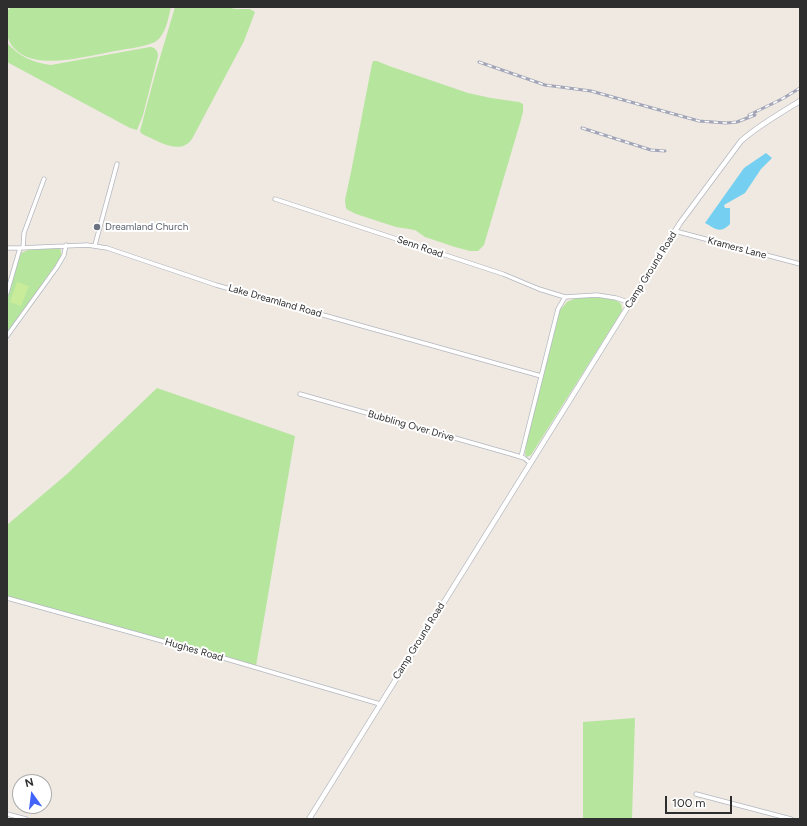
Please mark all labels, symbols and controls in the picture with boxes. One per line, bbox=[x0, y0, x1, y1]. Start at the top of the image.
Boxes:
place label: Dreamland Church bbox=[105, 221, 188, 233]
marker: Dreamland Church bbox=[92, 222, 102, 232]
street label: Camp Ground Road bbox=[622, 229, 680, 311]
street label: Senn Road bbox=[395, 233, 445, 261]
street label: Kramers Lane bbox=[706, 234, 768, 262]
street label: Lake Dreamland Road bbox=[227, 282, 323, 320]
street label: Bubbling Over Drive bbox=[367, 408, 455, 444]
street label: Camp Ground Road bbox=[390, 600, 448, 682]
street label: Hughes Road bbox=[163, 636, 225, 664]
north arrow bbox=[12, 774, 52, 814]
text: N bbox=[24, 776, 35, 790]
scale bar bbox=[667, 788, 734, 814]
text: 100 m bbox=[672, 796, 706, 810]

